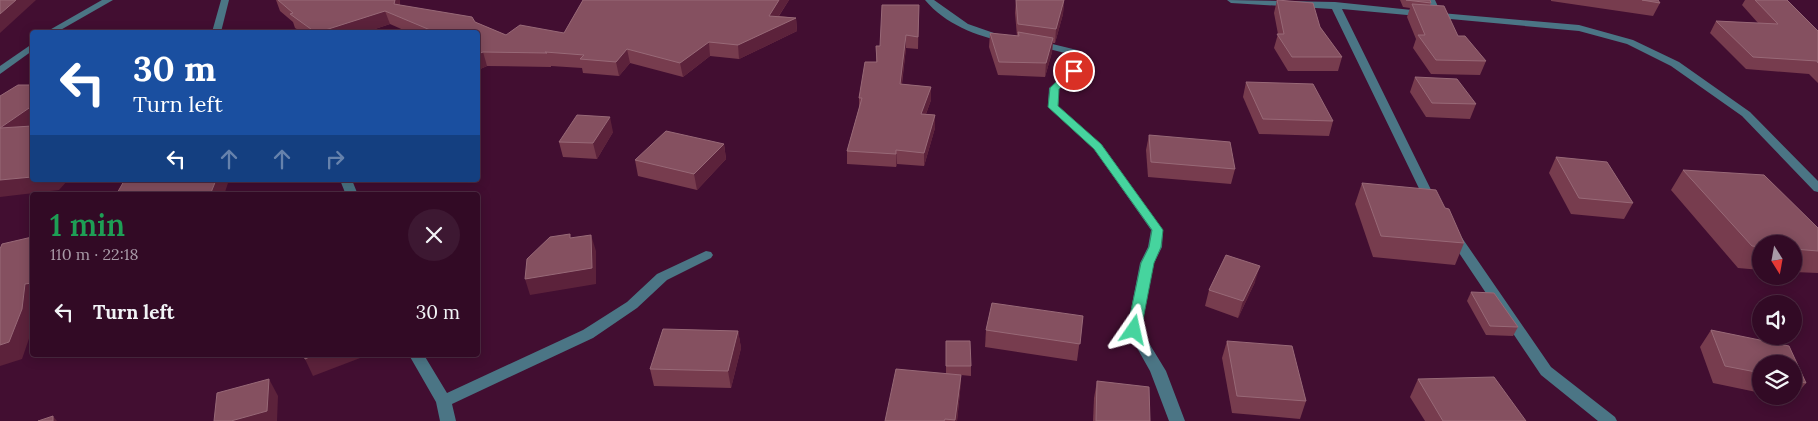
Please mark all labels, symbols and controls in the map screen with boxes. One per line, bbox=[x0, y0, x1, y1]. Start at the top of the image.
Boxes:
text: 30 m bbox=[133, 46, 216, 91]
icon: left bbox=[50, 50, 115, 115]
pin bbox=[1053, 50, 1095, 92]
icon: arrive bbox=[1060, 57, 1088, 85]
text: Turn left bbox=[133, 90, 223, 118]
icon: left bbox=[162, 145, 190, 173]
icon: ahead bbox=[215, 145, 243, 173]
icon: ahead bbox=[268, 145, 296, 173]
icon: right bbox=[321, 145, 349, 173]
text: 1 min bbox=[50, 206, 125, 244]
button: close bbox=[408, 209, 460, 261]
north arrow bbox=[1752, 235, 1802, 285]
map controls bbox=[1752, 235, 1802, 405]
text: 110 m · 22:18 bbox=[50, 244, 139, 264]
button: sound bbox=[1752, 295, 1802, 345]
icon: left bbox=[50, 298, 78, 326]
text: Turn left bbox=[93, 300, 174, 324]
text: 30 m bbox=[416, 300, 460, 324]
position arrow bbox=[1107, 303, 1159, 355]
button: layers bbox=[1752, 355, 1802, 405]

